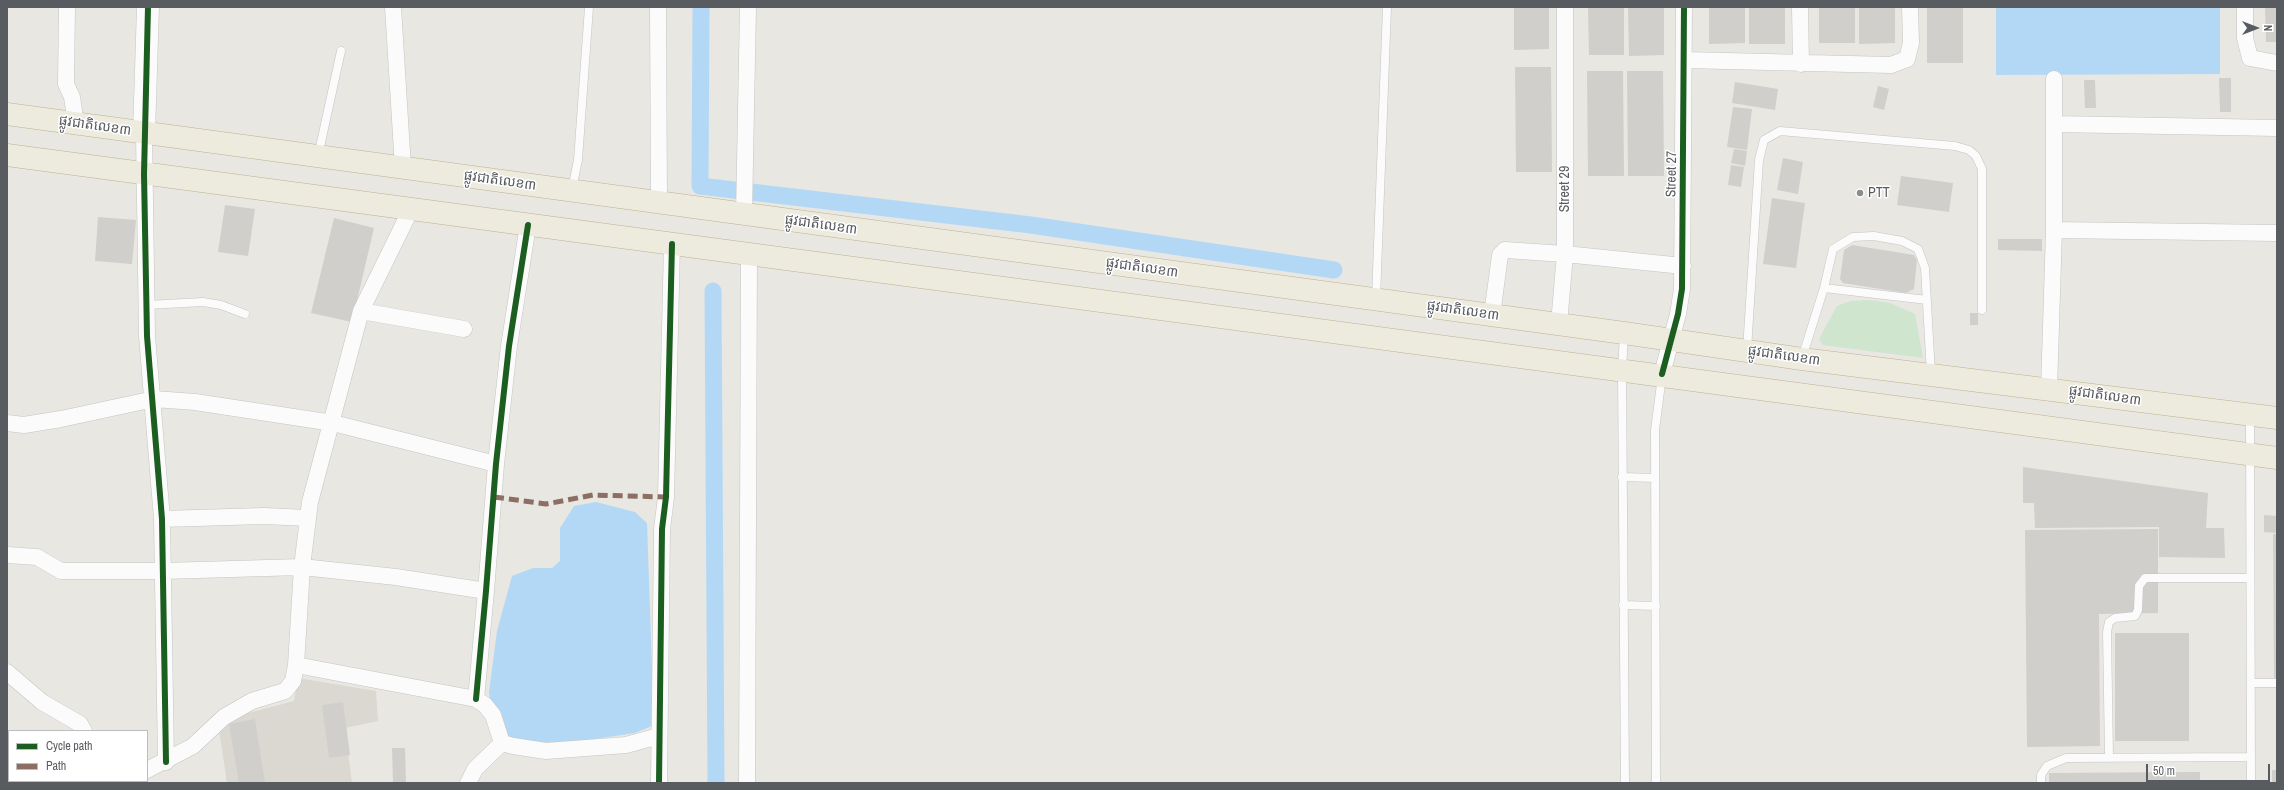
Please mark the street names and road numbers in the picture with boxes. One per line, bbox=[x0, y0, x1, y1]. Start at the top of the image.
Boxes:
street label: ផ្លូវជាតិលេខ៣ bbox=[58, 113, 132, 139]
street label: Street 27 bbox=[1663, 151, 1681, 197]
street label: Street 29 bbox=[1557, 166, 1573, 212]
street label: ផ្លូវជាតិលេខ៣ bbox=[463, 168, 537, 194]
street label: ផ្លូវជាតិលេខ៣ bbox=[784, 212, 858, 238]
street label: ផ្លូវជាតិលេខ៣ bbox=[1105, 255, 1179, 281]
street label: ផ្លូវជាតិលេខ៣ bbox=[1426, 298, 1500, 324]
street label: ផ្លូវជាតិលេខ៣ bbox=[1747, 343, 1821, 369]
street label: ផ្លូវជាតិលេខ៣ bbox=[2068, 383, 2142, 409]

